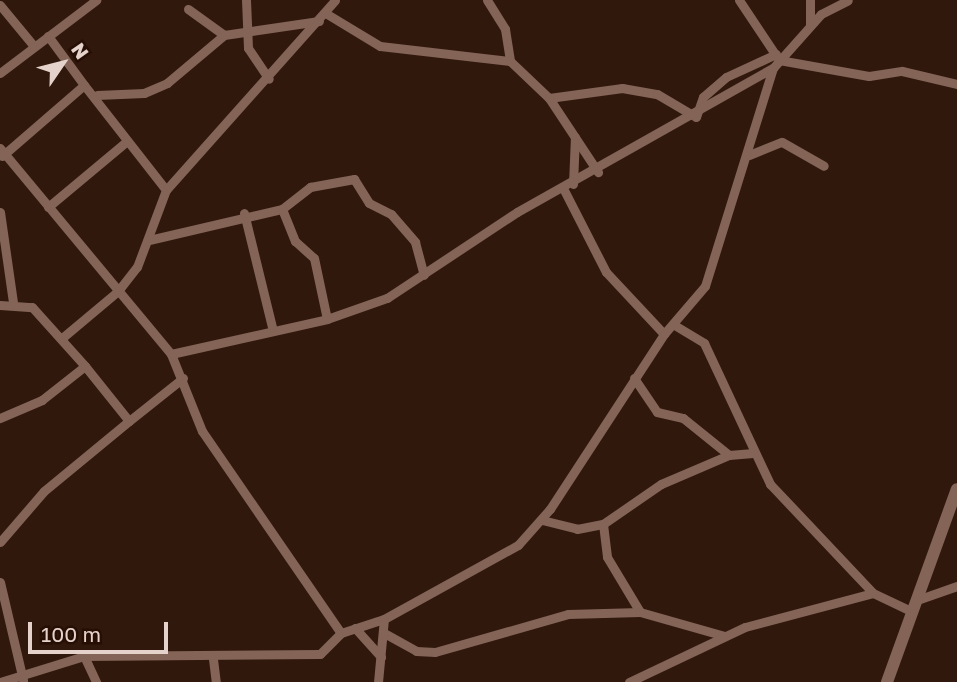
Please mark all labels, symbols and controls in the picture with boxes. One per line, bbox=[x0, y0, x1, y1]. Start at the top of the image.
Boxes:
north arrow bbox=[28, 28, 98, 98]
text: N bbox=[67, 38, 94, 63]
scale bar bbox=[32, 608, 172, 652]
text: 100 m bbox=[41, 621, 101, 647]

